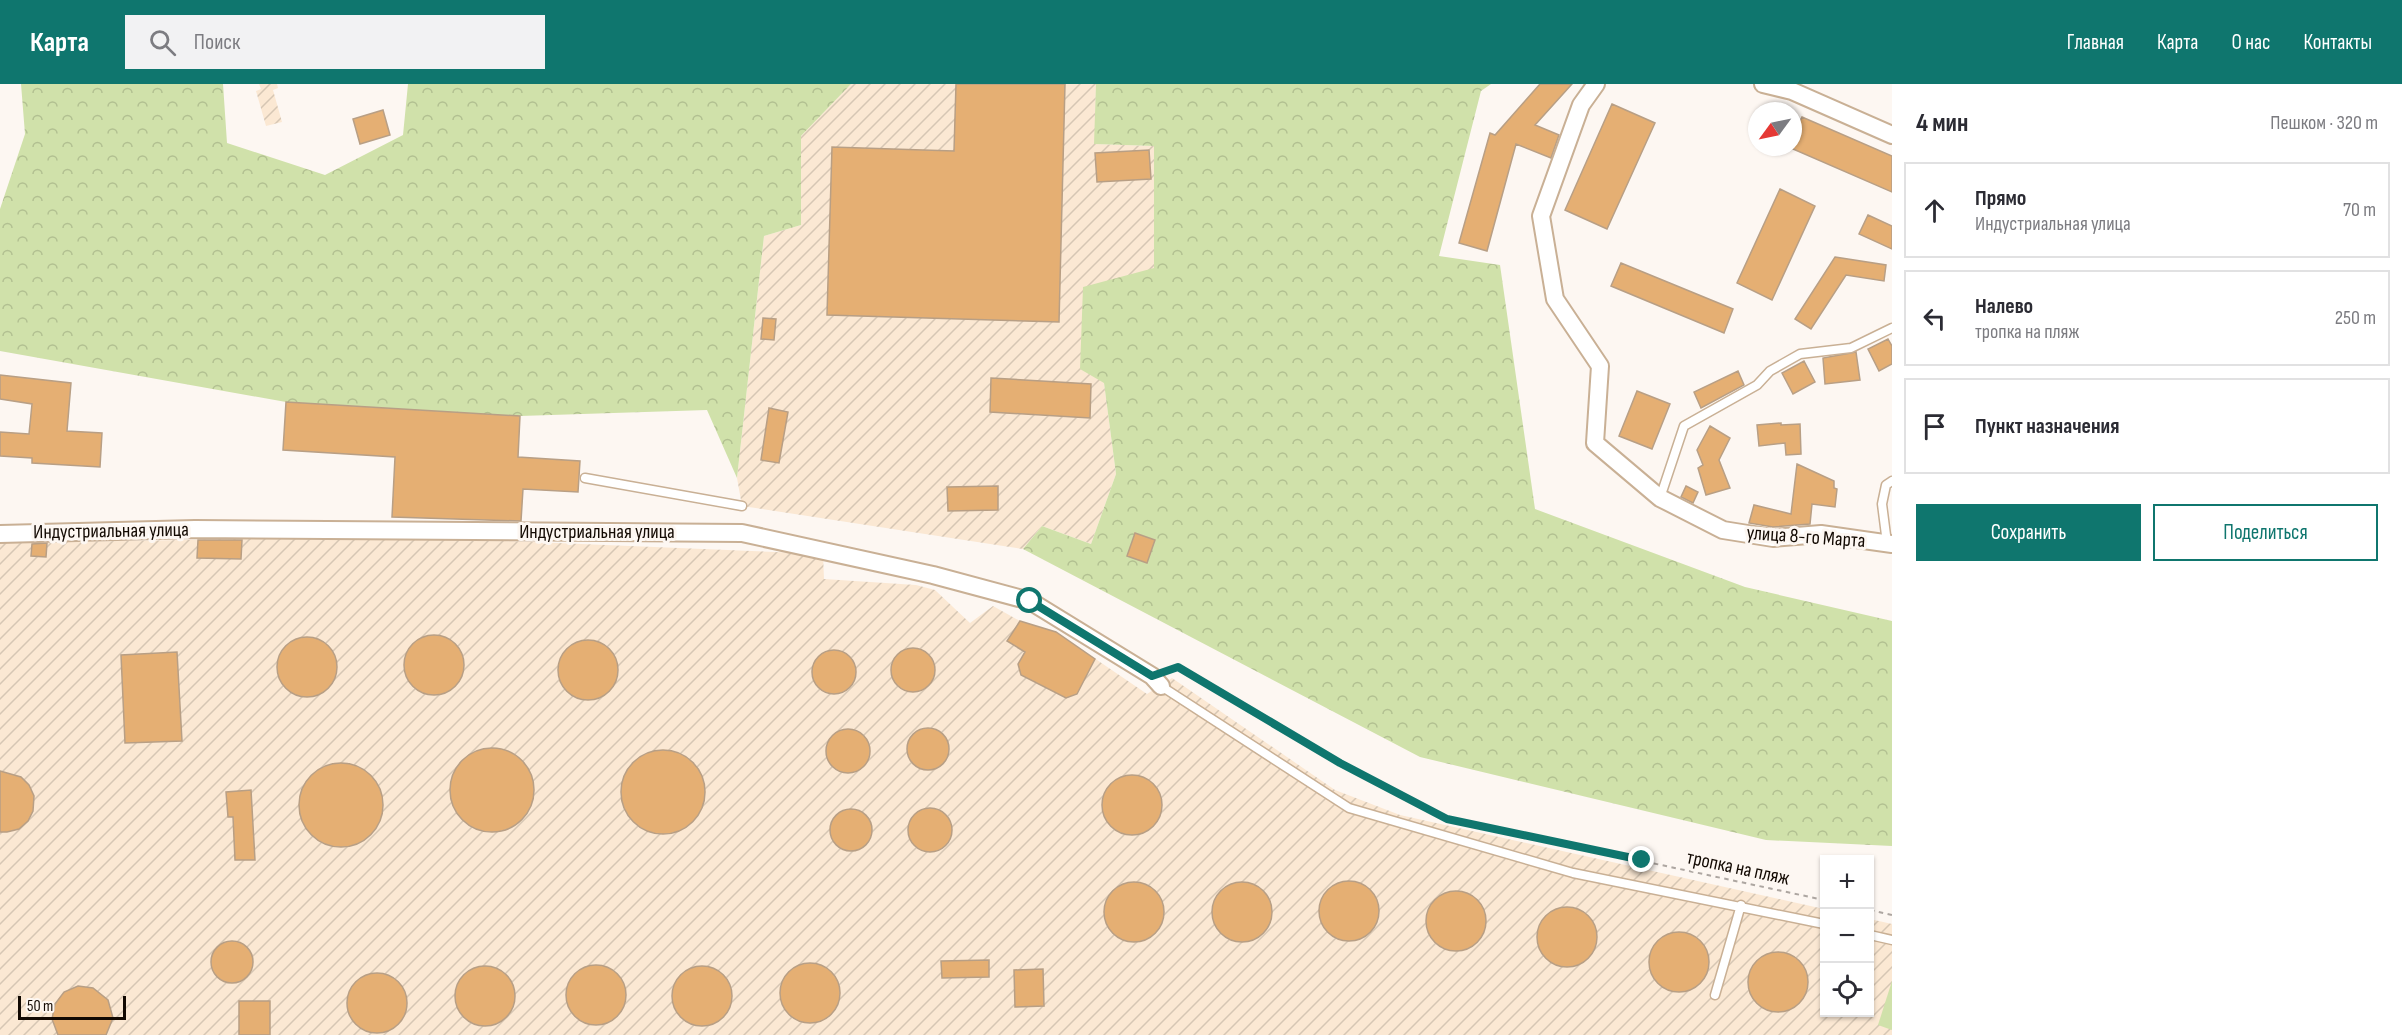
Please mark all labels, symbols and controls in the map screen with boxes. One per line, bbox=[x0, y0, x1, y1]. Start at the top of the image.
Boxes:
search box bbox=[125, 15, 545, 69]
text: Карта bbox=[30, 26, 89, 59]
icon: search bbox=[146, 26, 179, 59]
text: Поиск bbox=[194, 29, 240, 56]
text: Главная bbox=[2067, 30, 2124, 55]
text: Карта bbox=[2157, 30, 2198, 55]
text: О нас bbox=[2231, 30, 2270, 55]
text: Контакты bbox=[2303, 30, 2372, 55]
north arrow bbox=[1748, 102, 1802, 156]
text: 4 мин bbox=[1916, 108, 1968, 139]
text: Пешком · 320 m bbox=[2270, 111, 2378, 135]
text: Прямо bbox=[1975, 185, 2026, 212]
icon: ahead bbox=[1918, 194, 1951, 227]
text: 70 m bbox=[2343, 198, 2376, 222]
text: Индустриальная улица bbox=[1975, 212, 2131, 236]
text: Налево bbox=[1975, 293, 2033, 320]
icon: left bbox=[1918, 302, 1951, 335]
text: 250 m bbox=[2335, 306, 2376, 330]
text: тропка на пляж bbox=[1975, 320, 2079, 344]
icon: arrive bbox=[1918, 410, 1951, 443]
text: Пункт назначения bbox=[1975, 413, 2119, 440]
button: Сохранить bbox=[1916, 504, 2141, 561]
button: Поделиться bbox=[2153, 504, 2378, 561]
street label: Индустриальная улица bbox=[33, 518, 189, 544]
street label: Индустриальная улица bbox=[519, 520, 675, 544]
street label: улица 8-го Марта bbox=[1746, 521, 1866, 553]
route start bbox=[1016, 587, 1042, 613]
street label: тропка на пляж bbox=[1685, 845, 1792, 891]
route end bbox=[1628, 846, 1654, 872]
map controls bbox=[1820, 855, 1874, 1017]
button: + bbox=[1820, 855, 1874, 909]
button: − bbox=[1820, 909, 1874, 963]
button: locate bbox=[1820, 963, 1874, 1017]
scale bar bbox=[18, 993, 126, 1020]
text: 50 m bbox=[27, 997, 53, 1016]

